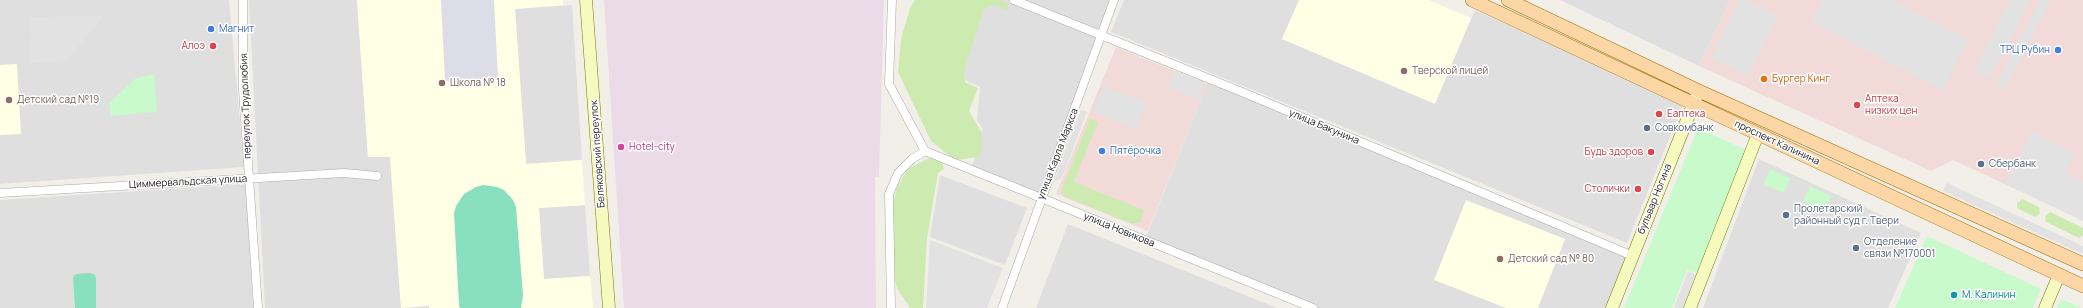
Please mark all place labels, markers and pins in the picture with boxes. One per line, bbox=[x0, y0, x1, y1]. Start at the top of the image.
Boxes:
place label: Магнит bbox=[219, 23, 254, 35]
marker: Магнит bbox=[206, 24, 216, 34]
place label: Алоэ bbox=[181, 40, 205, 52]
marker: Алоэ bbox=[208, 41, 218, 51]
place label: ТРЦ Рубин bbox=[2000, 44, 2050, 56]
marker: ТРЦ Рубин bbox=[2053, 45, 2063, 55]
place label: Тверской лицей bbox=[1412, 65, 1488, 77]
marker: Тверской лицей bbox=[1399, 66, 1409, 76]
place label: Бургер Кинг bbox=[1772, 73, 1830, 85]
marker: Бургер Кинг bbox=[1759, 74, 1769, 84]
place label: Школа № 18 bbox=[450, 77, 506, 89]
marker: Школа № 18 bbox=[437, 78, 447, 88]
place label: Аптека низких цен bbox=[1865, 93, 1918, 116]
place label: Детский сад №19 bbox=[17, 94, 99, 106]
marker: Детский сад №19 bbox=[4, 95, 14, 105]
marker: Аптека низких цен bbox=[1852, 100, 1862, 110]
place label: Еаптека bbox=[1667, 108, 1705, 120]
marker: Еаптека bbox=[1654, 109, 1664, 119]
place label: Совкомбанк bbox=[1655, 122, 1713, 134]
marker: Совкомбанк bbox=[1642, 123, 1652, 133]
place label: Hotel-city bbox=[629, 141, 675, 153]
marker: Hotel-city bbox=[616, 142, 626, 152]
place label: Пятёрочка bbox=[1110, 145, 1161, 157]
marker: Пятёрочка bbox=[1097, 146, 1107, 156]
place label: Будь здоров bbox=[1584, 146, 1643, 158]
marker: Будь здоров bbox=[1646, 147, 1656, 157]
place label: Сбербанк bbox=[1989, 158, 2036, 170]
marker: Сбербанк bbox=[1976, 159, 1986, 169]
place label: Столички bbox=[1584, 183, 1630, 195]
marker: Столички bbox=[1633, 184, 1643, 194]
place label: Пролетарский районный суд г. Твери bbox=[1794, 203, 1899, 226]
marker: Пролетарский районный суд г. Твери bbox=[1781, 210, 1791, 220]
place label: Отделение связи №170001 bbox=[1864, 236, 1935, 260]
marker: Отделение связи №170001 bbox=[1851, 243, 1861, 253]
place label: Детский сад № 80 bbox=[1508, 253, 1594, 265]
marker: Детский сад № 80 bbox=[1495, 254, 1505, 264]
place label: М. Калинин bbox=[1962, 289, 2015, 301]
marker: М. Калинин bbox=[1949, 290, 1959, 300]

